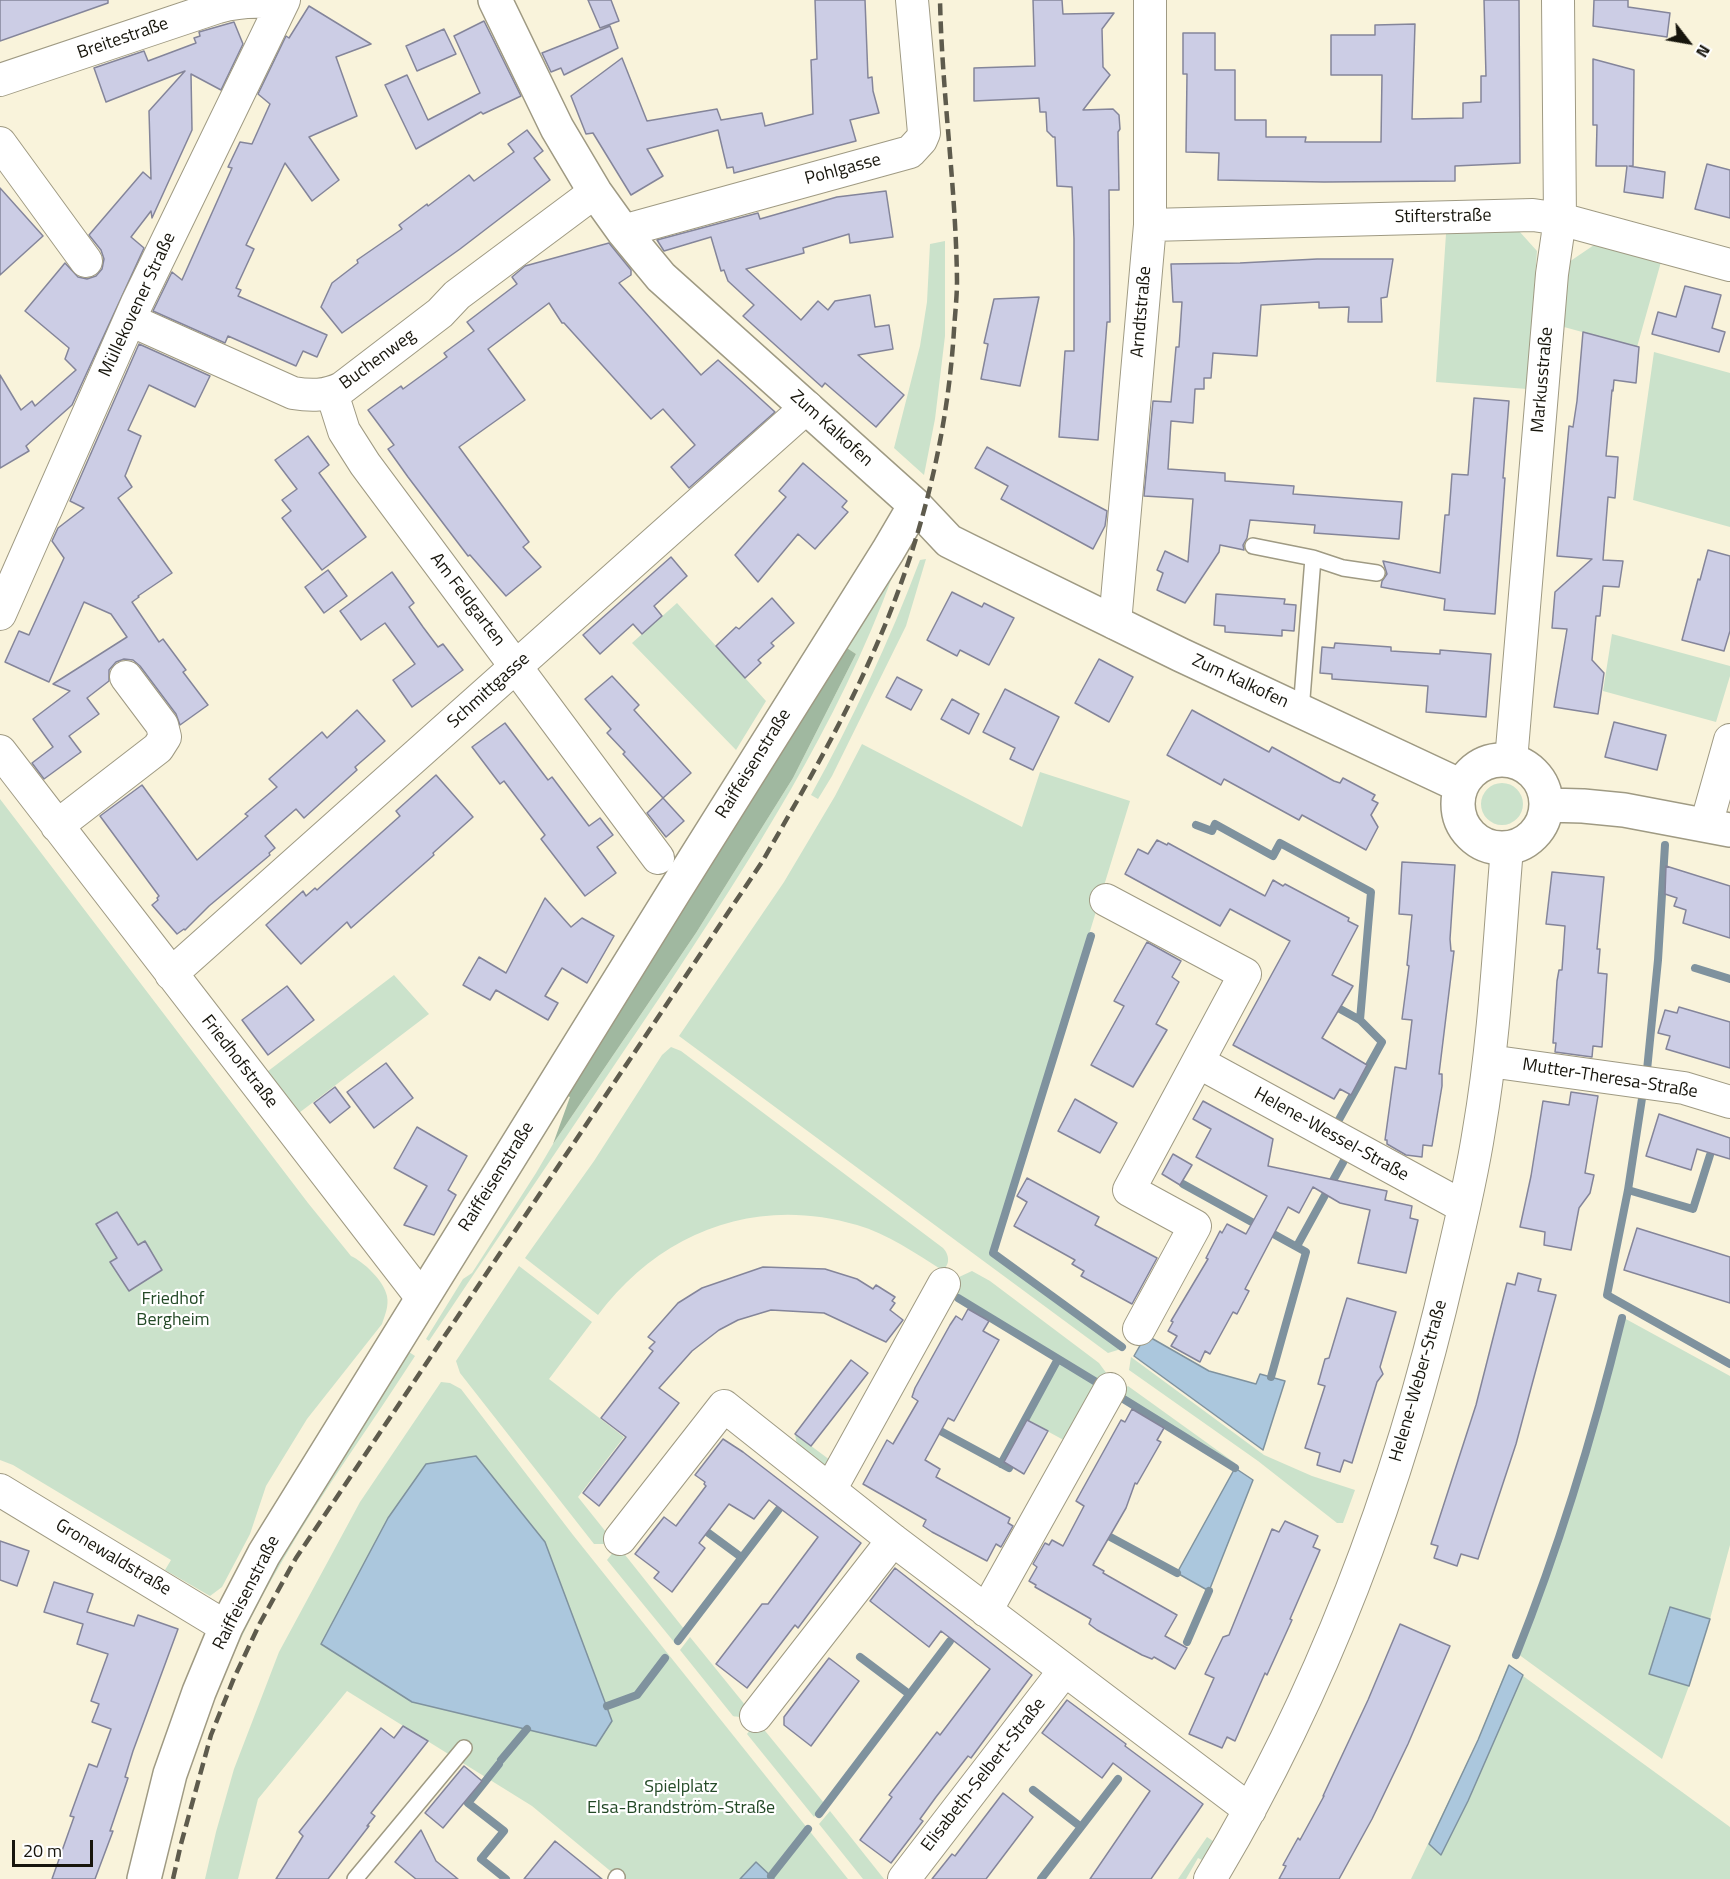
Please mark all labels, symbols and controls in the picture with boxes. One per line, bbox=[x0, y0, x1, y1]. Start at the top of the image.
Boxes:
north arrow bbox=[1658, 12, 1718, 72]
street label: Breitestraße bbox=[75, 13, 171, 65]
text: N bbox=[1690, 40, 1717, 62]
street label: Pohlgasse bbox=[803, 149, 883, 191]
street label: Stifterstraße bbox=[1394, 205, 1492, 229]
street label: Müllekovener Straße bbox=[95, 229, 181, 381]
street label: Arndtstraße bbox=[1127, 265, 1157, 359]
street label: Buchenweg bbox=[336, 325, 420, 395]
street label: Markusstraße bbox=[1528, 326, 1558, 434]
street label: Zum Kalkofen bbox=[785, 386, 877, 472]
street label: Am Feldgarten bbox=[425, 549, 509, 651]
street label: Schmittgasse bbox=[444, 649, 534, 733]
street label: Zum Kalkofen bbox=[1188, 650, 1292, 714]
street label: Raiffeisenstraße bbox=[712, 705, 796, 823]
street label: Friedhofstraße bbox=[196, 1011, 282, 1113]
street label: Mutter-Theresa-Straße bbox=[1521, 1054, 1699, 1104]
street label: Helene-Wessel-Straße bbox=[1250, 1084, 1412, 1186]
street label: Raiffeisenstraße bbox=[455, 1118, 539, 1236]
park label: Friedhof Bergheim bbox=[136, 1289, 210, 1332]
street label: Helene-Weber-Straße bbox=[1386, 1298, 1452, 1464]
street label: Gronewaldstraße bbox=[51, 1515, 175, 1601]
street label: Raiffeisenstraße bbox=[209, 1532, 285, 1654]
street label: Elisabeth-Selbert-Straße bbox=[917, 1694, 1051, 1856]
park label: Spielplatz Elsa-Brandström-Straße bbox=[587, 1777, 775, 1820]
scale bar bbox=[15, 1828, 96, 1866]
text: 20 m bbox=[23, 1837, 62, 1864]

